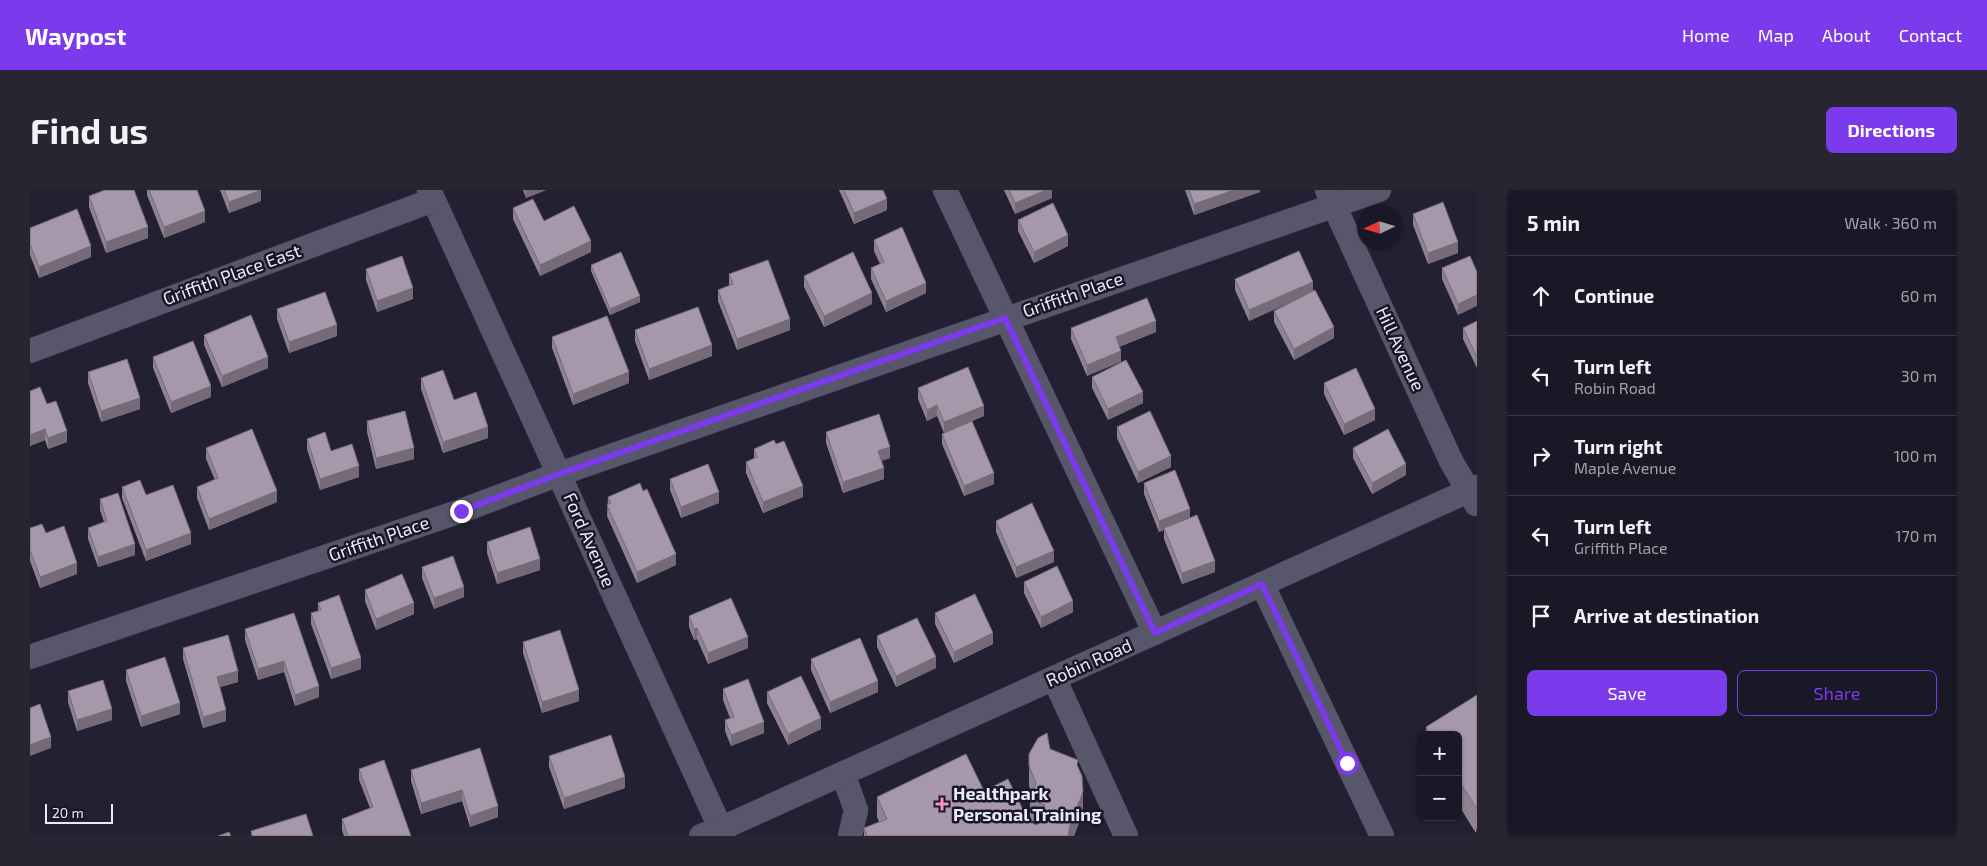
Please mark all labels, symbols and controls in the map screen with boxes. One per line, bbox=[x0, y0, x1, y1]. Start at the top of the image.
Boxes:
text: Waypost bbox=[25, 21, 126, 50]
text: Home bbox=[1682, 24, 1730, 46]
text: Map bbox=[1758, 24, 1794, 46]
text: About bbox=[1822, 24, 1871, 46]
text: Contact bbox=[1899, 24, 1962, 46]
button: Directions bbox=[1826, 107, 1957, 153]
text: Find us bbox=[30, 109, 148, 151]
north arrow bbox=[1357, 205, 1402, 250]
text: 5 min bbox=[1527, 210, 1580, 235]
text: Walk · 360 m bbox=[1844, 213, 1937, 232]
street label: Griffith Place East bbox=[160, 239, 304, 309]
street label: Griffith Place bbox=[1019, 267, 1126, 322]
icon: ahead bbox=[1527, 282, 1555, 310]
text: Continue bbox=[1574, 284, 1654, 307]
text: 60 m bbox=[1901, 286, 1937, 305]
street label: Hill Avenue bbox=[1372, 303, 1430, 394]
text: Turn left bbox=[1574, 355, 1651, 378]
icon: left bbox=[1527, 362, 1555, 390]
text: 30 m bbox=[1901, 366, 1937, 385]
text: Robin Road bbox=[1574, 378, 1656, 397]
text: Turn right bbox=[1574, 435, 1662, 458]
icon: right bbox=[1527, 442, 1555, 470]
text: 100 m bbox=[1894, 446, 1937, 465]
text: Maple Avenue bbox=[1574, 458, 1676, 477]
street label: Ford Avenue bbox=[559, 489, 620, 590]
route end bbox=[450, 500, 473, 523]
street label: Griffith Place bbox=[325, 511, 432, 566]
text: Turn left bbox=[1574, 515, 1651, 538]
icon: left bbox=[1527, 522, 1555, 550]
text: 170 m bbox=[1895, 526, 1937, 545]
text: Griffith Place bbox=[1574, 538, 1668, 557]
icon: arrive bbox=[1527, 602, 1555, 630]
text: Arrive at destination bbox=[1574, 604, 1759, 627]
street label: Robin Road bbox=[1042, 633, 1135, 691]
button: Save bbox=[1527, 670, 1727, 716]
button: Share bbox=[1737, 670, 1937, 716]
map controls bbox=[1417, 731, 1462, 821]
button: + bbox=[1417, 731, 1462, 776]
route start bbox=[1336, 752, 1359, 775]
button: − bbox=[1417, 776, 1462, 821]
place label: Healthpark Personal Training bbox=[953, 782, 1102, 825]
marker: Healthpark Personal Training bbox=[935, 797, 949, 811]
scale bar bbox=[45, 801, 112, 824]
text: 20 m bbox=[52, 804, 84, 821]

